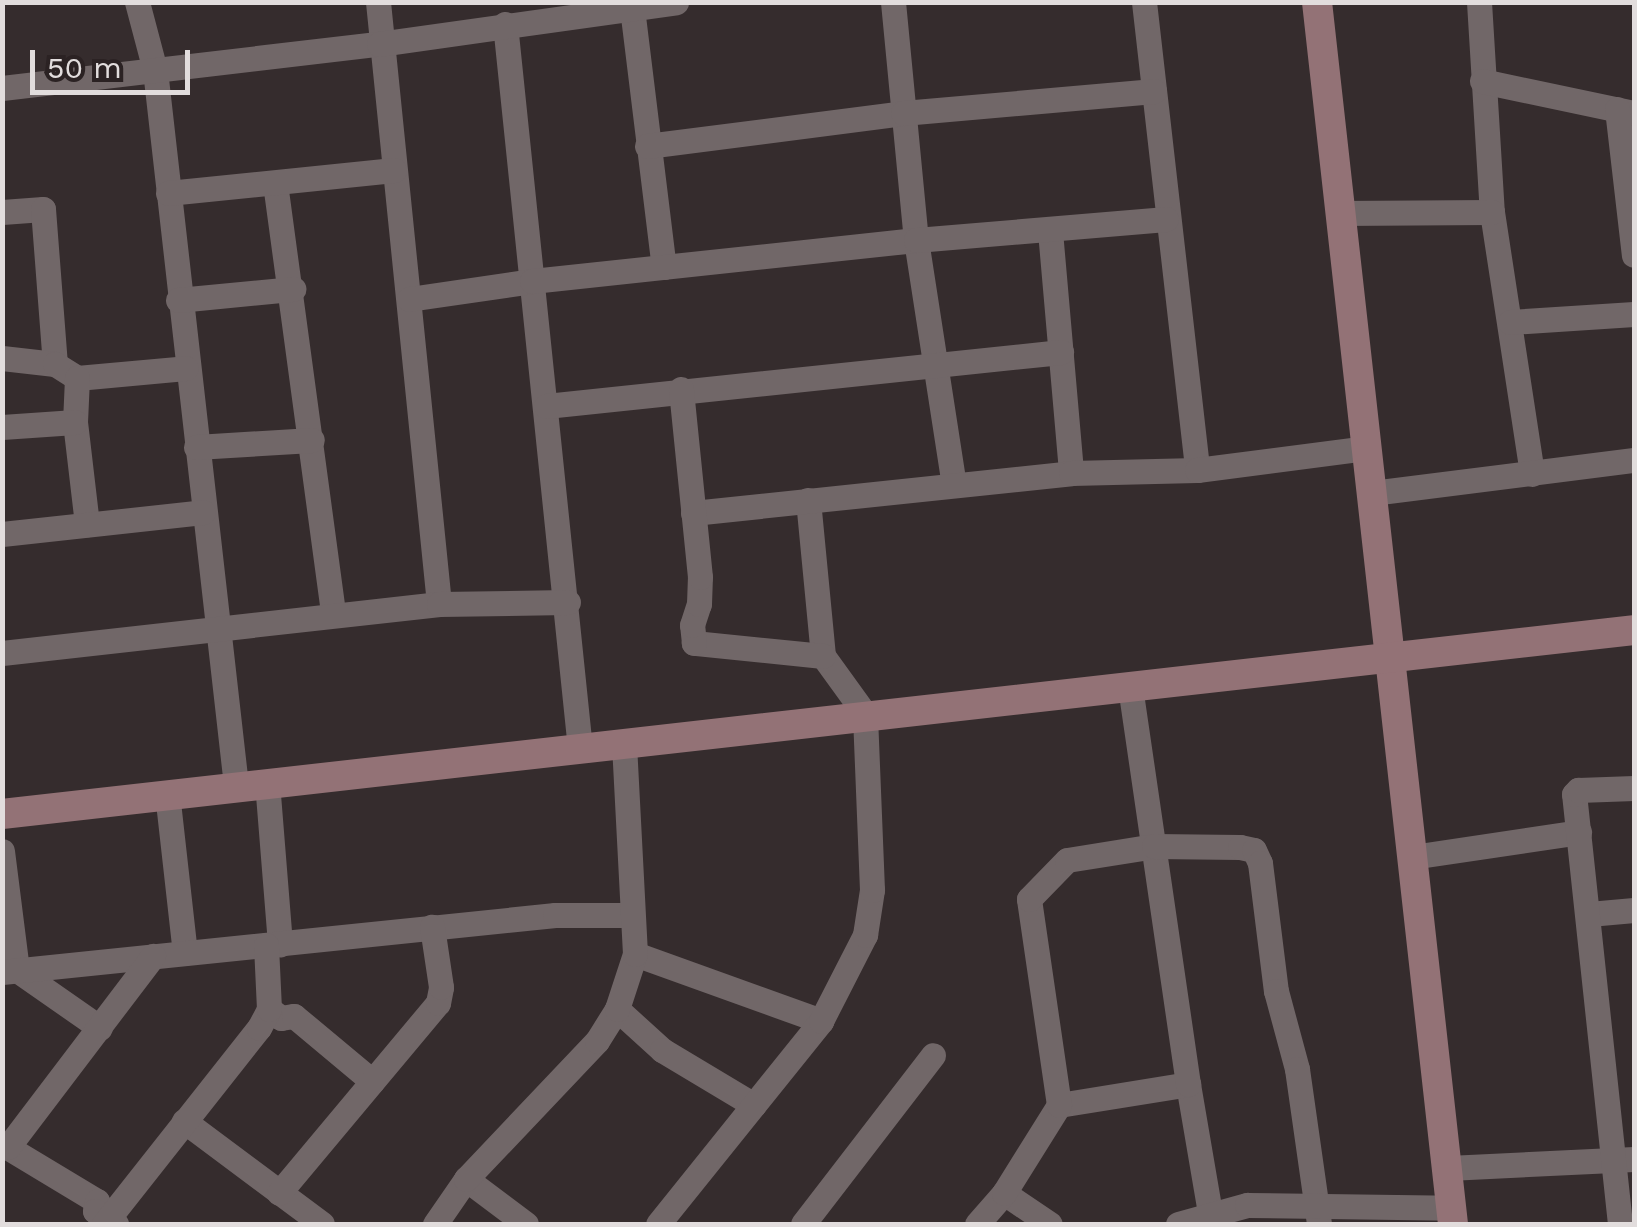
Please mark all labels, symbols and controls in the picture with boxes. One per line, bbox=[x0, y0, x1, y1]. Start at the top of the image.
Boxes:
scale bar bbox=[35, 30, 195, 92]
text: 50 m bbox=[47, 50, 122, 85]

